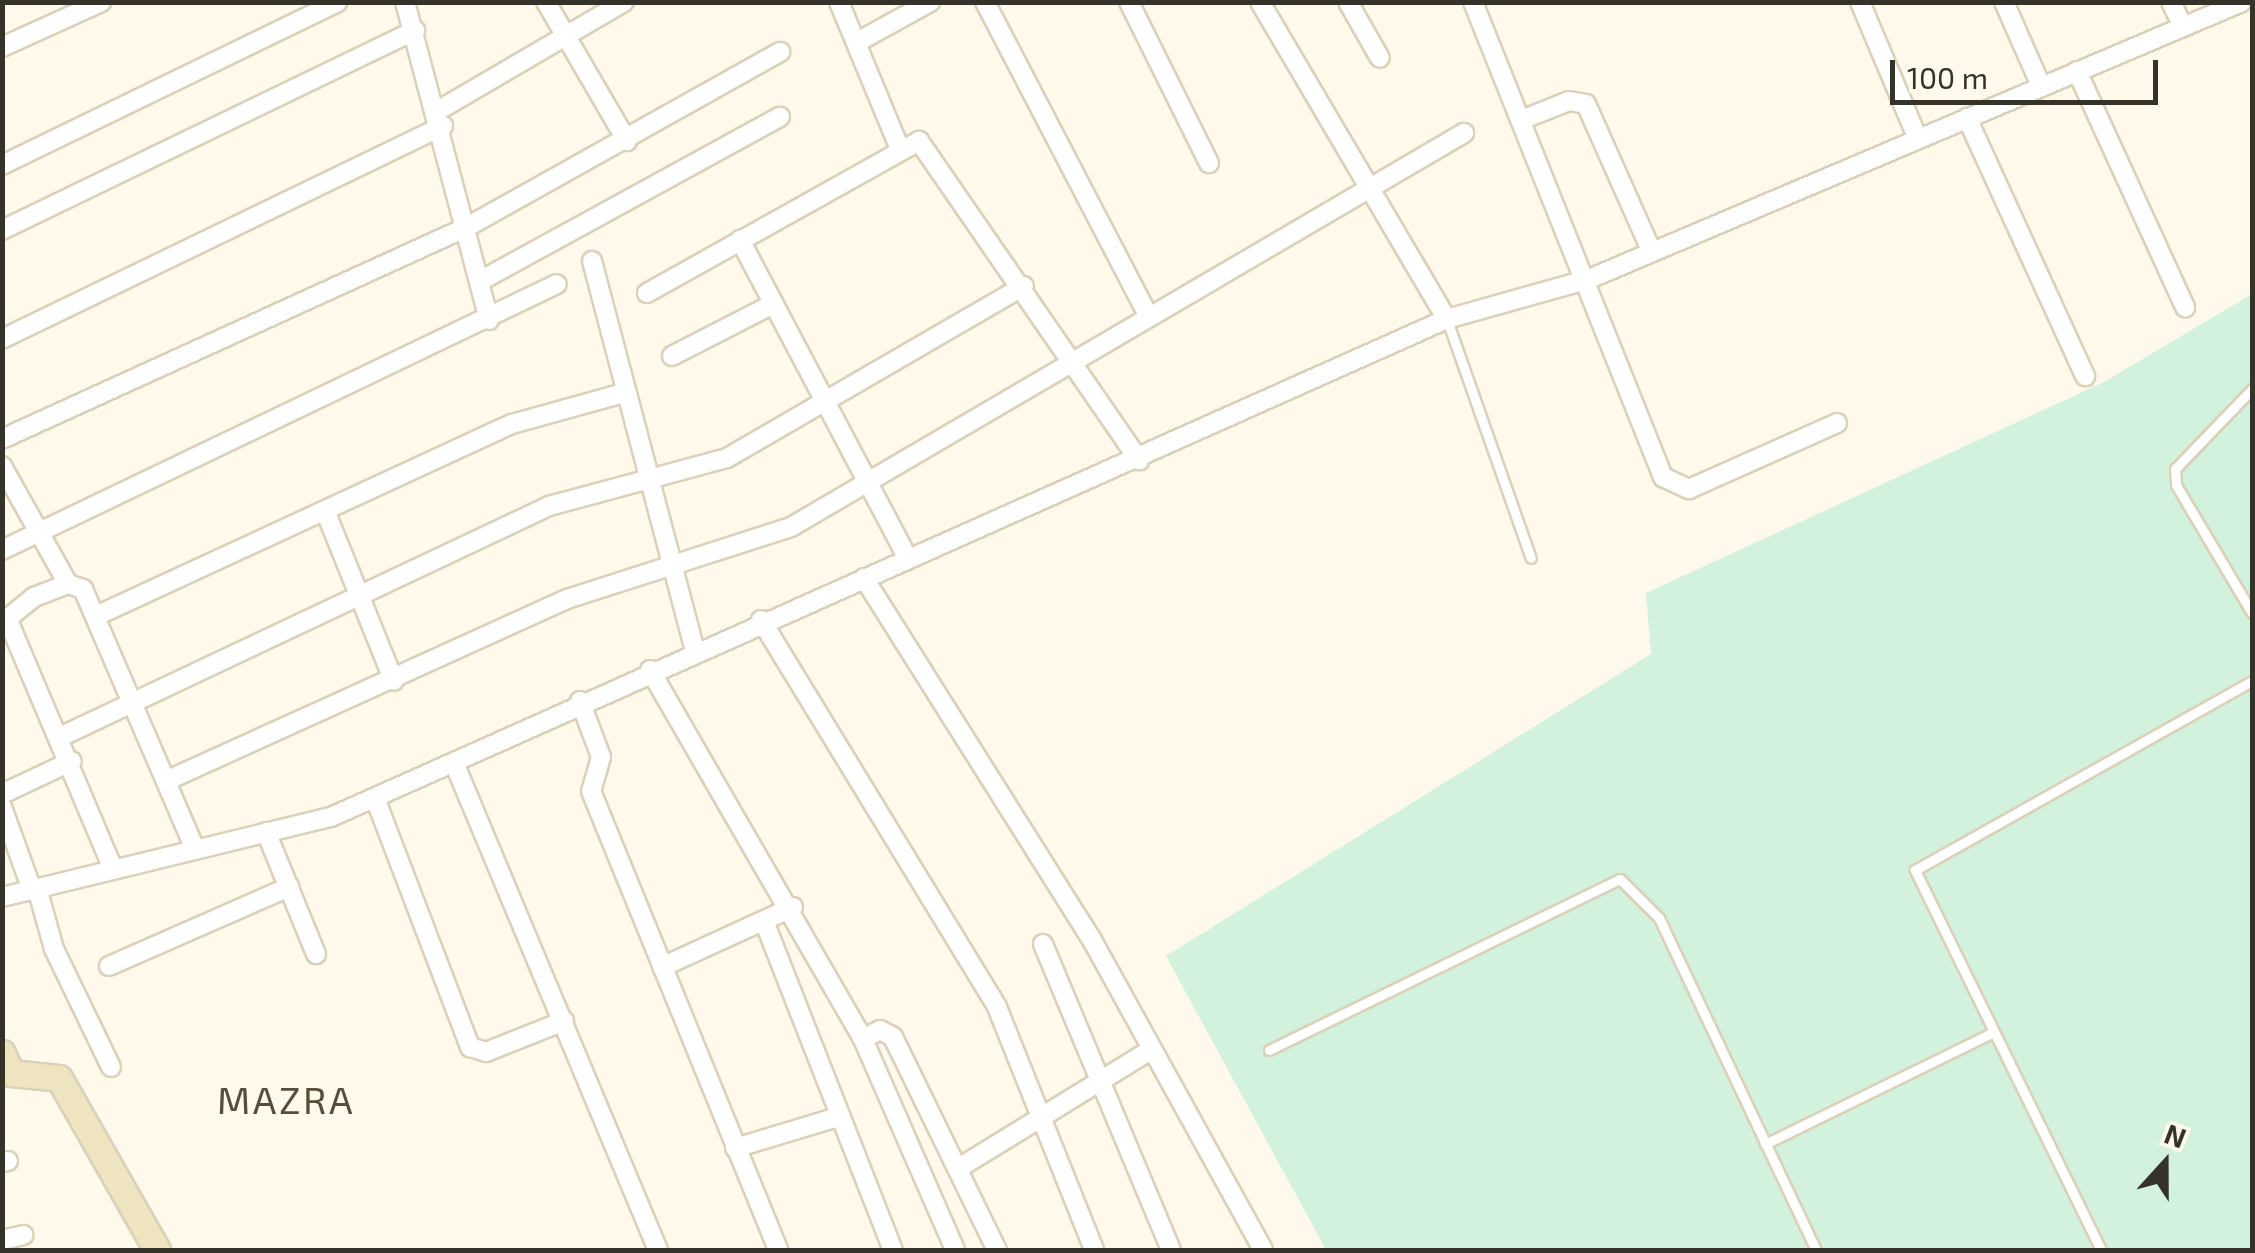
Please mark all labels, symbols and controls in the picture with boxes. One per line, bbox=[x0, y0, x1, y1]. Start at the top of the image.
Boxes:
scale bar bbox=[1895, 40, 2162, 102]
text: 100 m bbox=[1907, 59, 1988, 95]
district label: MAZRA bbox=[217, 1077, 355, 1123]
north arrow bbox=[2115, 1113, 2215, 1213]
text: N bbox=[2160, 1115, 2191, 1154]

